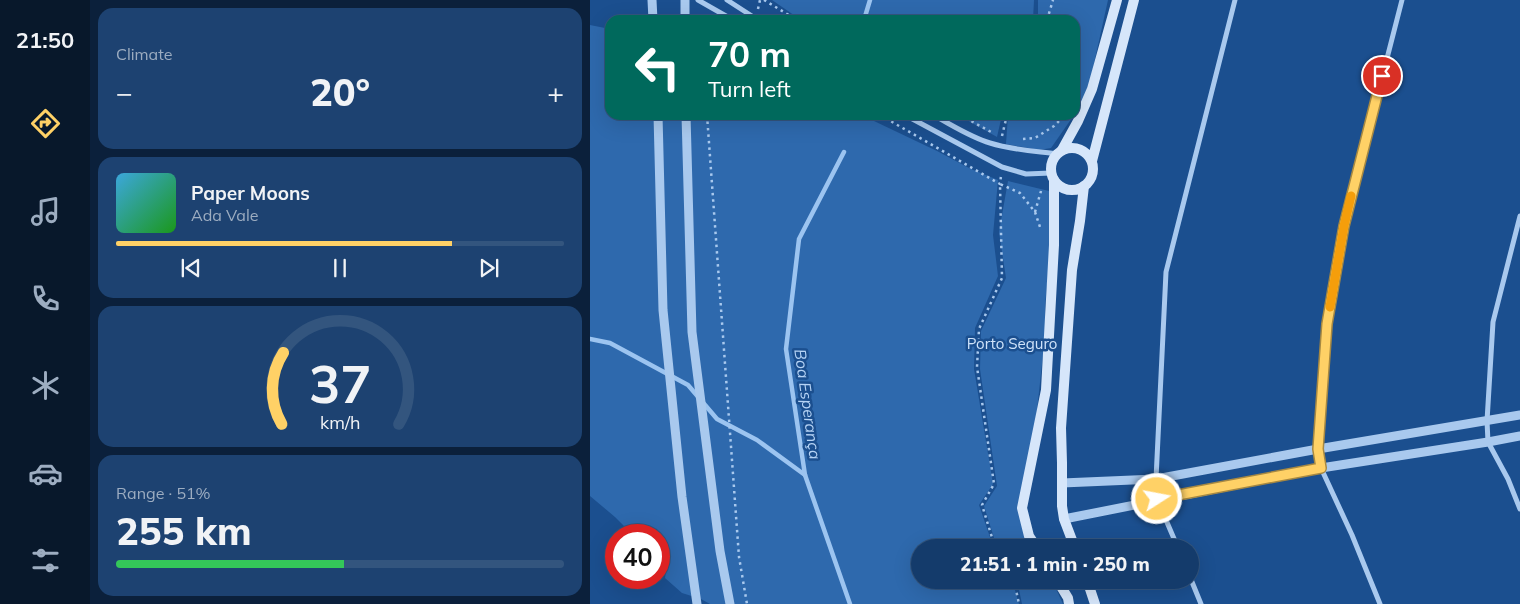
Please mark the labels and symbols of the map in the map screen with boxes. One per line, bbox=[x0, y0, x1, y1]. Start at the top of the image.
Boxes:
pin bbox=[1361, 55, 1403, 97]
park label: Porto Seguro bbox=[967, 334, 1057, 353]
water label: Boa Esperança bbox=[790, 347, 826, 461]
position arrow bbox=[1130, 472, 1182, 524]
speed limit sign: 40 bbox=[605, 524, 670, 589]

